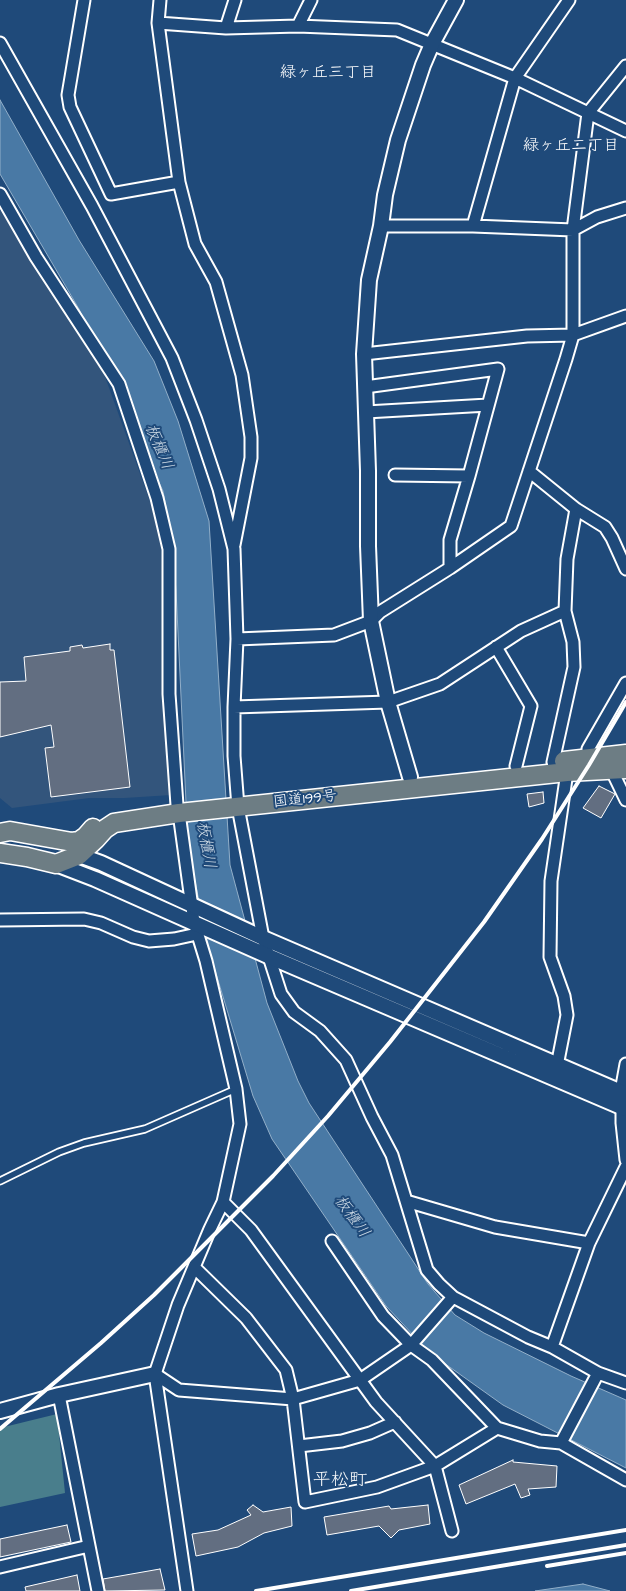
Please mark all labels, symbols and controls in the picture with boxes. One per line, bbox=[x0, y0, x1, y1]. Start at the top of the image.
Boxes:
district label: 緑ヶ丘三丁目 bbox=[280, 64, 376, 84]
district label: 緑ヶ丘二丁目 bbox=[523, 137, 619, 157]
water label: 板櫃川 bbox=[140, 421, 176, 473]
street label: 国道199号 bbox=[272, 788, 338, 812]
water label: 板櫃川 bbox=[191, 820, 219, 870]
water label: 板櫃川 bbox=[329, 1192, 373, 1242]
district label: 平松町 bbox=[313, 1470, 367, 1492]

